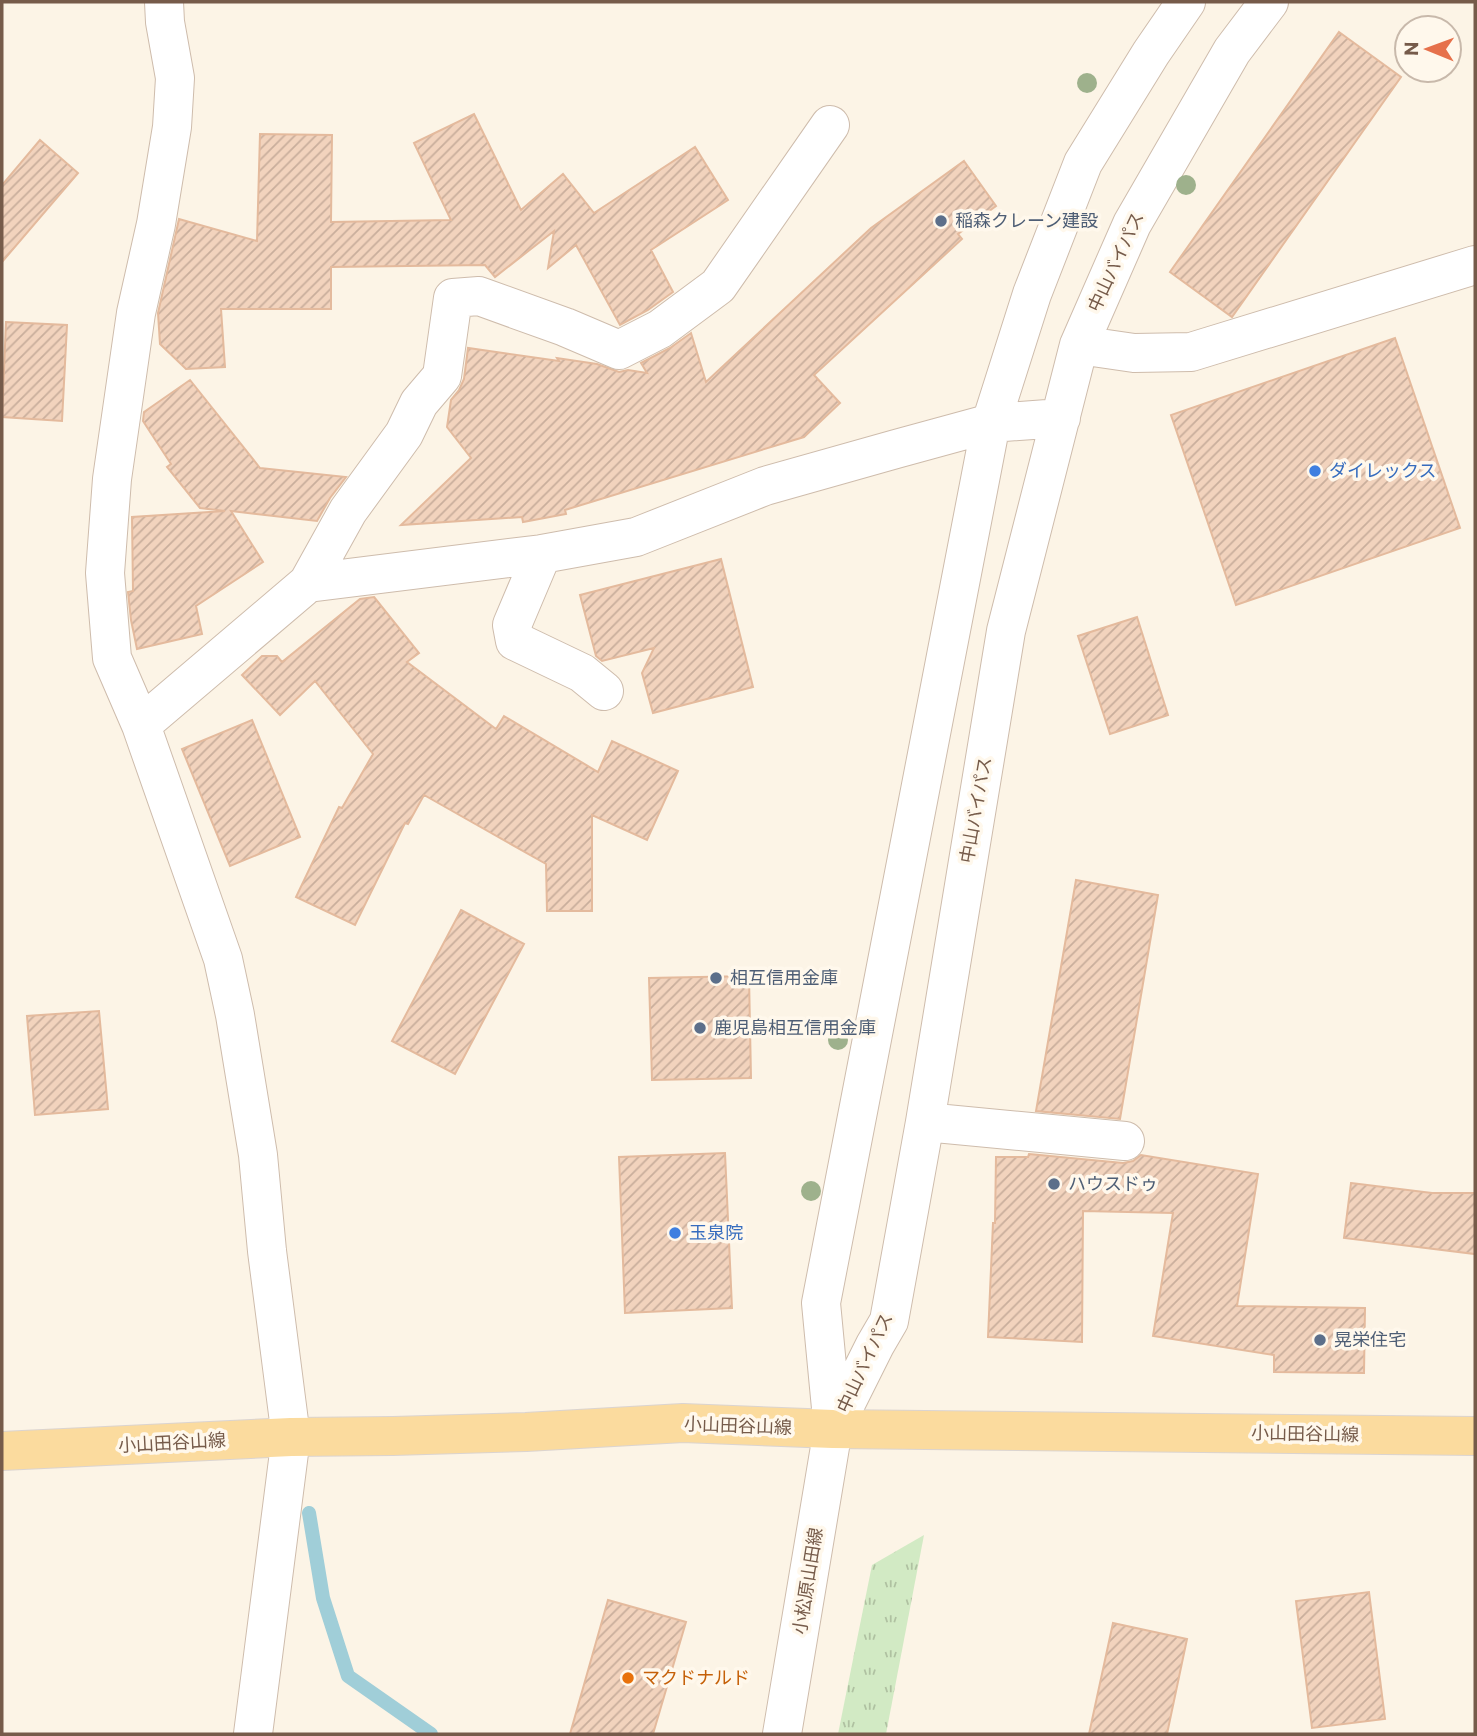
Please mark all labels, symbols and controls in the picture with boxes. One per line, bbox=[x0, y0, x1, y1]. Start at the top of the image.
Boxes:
north arrow bbox=[1393, 14, 1463, 84]
text: N bbox=[1399, 41, 1422, 56]
street label: 中山バイパス bbox=[1082, 208, 1148, 315]
place label: 稲森クレーン建設 bbox=[955, 209, 1098, 231]
marker: 稲森クレーン建設 bbox=[933, 213, 949, 229]
place label: ダイレックス bbox=[1329, 459, 1436, 481]
marker: ダイレックス bbox=[1307, 463, 1323, 479]
street label: 中山バイパス bbox=[955, 755, 995, 865]
place label: 相互信用金庫 bbox=[730, 966, 838, 988]
marker: 相互信用金庫 bbox=[708, 970, 724, 986]
place label: 鹿児島相互信用金庫 bbox=[714, 1016, 876, 1038]
marker: 鹿児島相互信用金庫 bbox=[692, 1020, 708, 1036]
place label: ハウスドゥ bbox=[1068, 1172, 1158, 1194]
marker: ハウスドゥ bbox=[1046, 1176, 1062, 1192]
place label: 玉泉院 bbox=[689, 1221, 743, 1243]
marker: 玉泉院 bbox=[667, 1225, 683, 1241]
street label: 中山バイパス bbox=[831, 1309, 897, 1416]
place label: 晃栄住宅 bbox=[1334, 1328, 1406, 1350]
marker: 晃栄住宅 bbox=[1312, 1332, 1328, 1348]
street label: 小山田谷山線 bbox=[684, 1412, 792, 1438]
street label: 小山田谷山線 bbox=[1251, 1421, 1359, 1445]
street label: 小山田谷山線 bbox=[117, 1428, 226, 1456]
street label: 小松原山田線 bbox=[788, 1526, 826, 1636]
place label: マクドナルド bbox=[642, 1666, 750, 1688]
marker: マクドナルド bbox=[620, 1670, 636, 1686]

